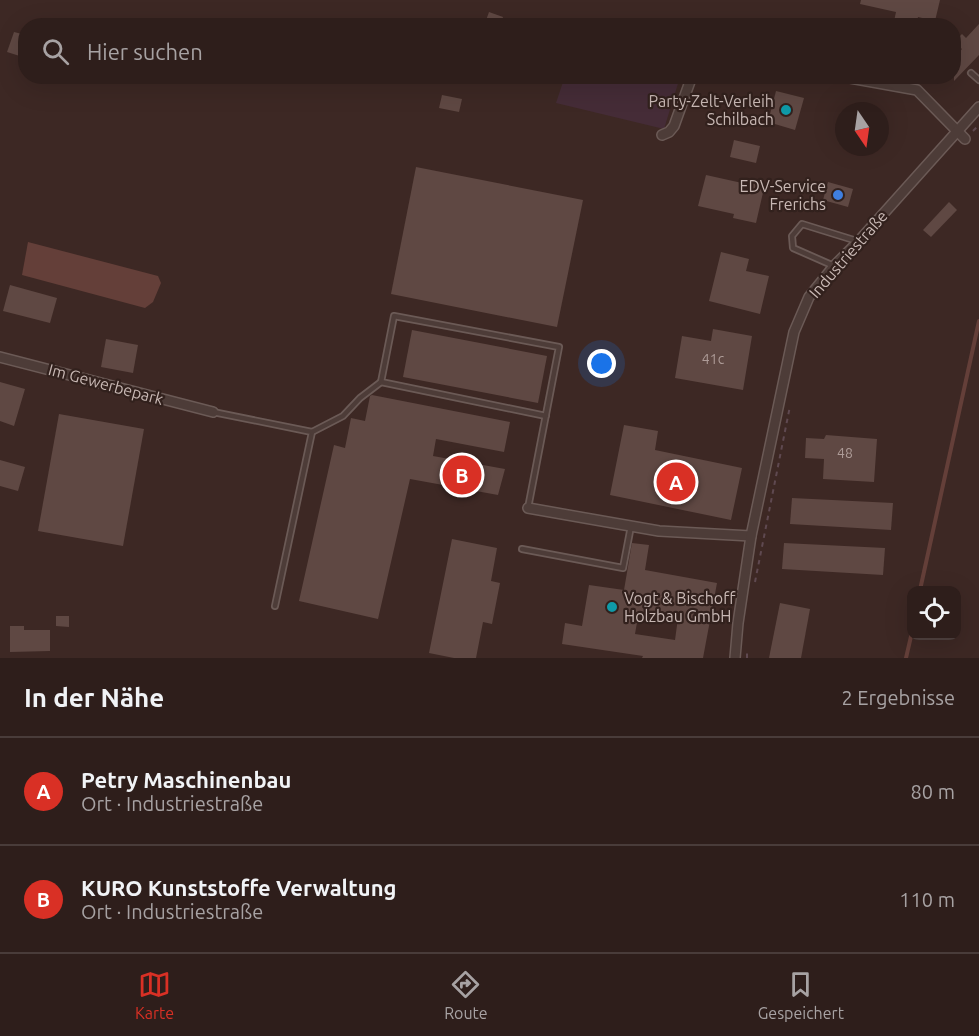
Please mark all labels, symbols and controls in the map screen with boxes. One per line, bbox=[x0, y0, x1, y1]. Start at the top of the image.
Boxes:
search box bbox=[18, 18, 961, 84]
icon: search bbox=[39, 35, 72, 68]
text: Hier suchen bbox=[87, 39, 203, 64]
place label: Party-Zelt-Verleih Schilbach bbox=[649, 92, 774, 128]
north arrow bbox=[835, 102, 889, 156]
marker: Party-Zelt-Verleih Schilbach bbox=[779, 103, 793, 117]
place label: EDV-Service Frerichs bbox=[740, 177, 826, 213]
marker: EDV-Service Frerichs bbox=[831, 188, 845, 202]
street label: Industriestraße bbox=[805, 207, 891, 301]
your location bbox=[587, 349, 616, 378]
house number: 41c bbox=[702, 351, 725, 367]
street label: Im Gewerbepark bbox=[47, 360, 165, 408]
house number: 48 bbox=[837, 445, 853, 461]
pin: B bbox=[442, 452, 482, 498]
pin: A bbox=[656, 460, 696, 504]
map controls bbox=[907, 586, 961, 640]
button: locate bbox=[907, 586, 961, 640]
place label: Vogt & Bischoff Holzbau GmbH bbox=[624, 589, 736, 625]
marker: Vogt & Bischoff Holzbau GmbH bbox=[605, 600, 619, 614]
text: In der Nähe bbox=[24, 683, 164, 712]
text: 2 Ergebnisse bbox=[841, 686, 955, 709]
text: Petry Maschinenbau bbox=[81, 767, 291, 792]
text: A bbox=[36, 780, 51, 803]
text: 80 m bbox=[911, 780, 955, 803]
text: Ort · Industriestraße bbox=[81, 792, 263, 815]
text: KURO Kunststoffe Verwaltung bbox=[81, 875, 396, 900]
text: B bbox=[37, 888, 50, 911]
text: 110 m bbox=[899, 888, 955, 911]
text: Ort · Industriestraße bbox=[81, 900, 263, 923]
tab: Karte bbox=[135, 968, 174, 1022]
tab: Route bbox=[444, 968, 488, 1022]
tab: Gespeichert bbox=[758, 968, 844, 1022]

